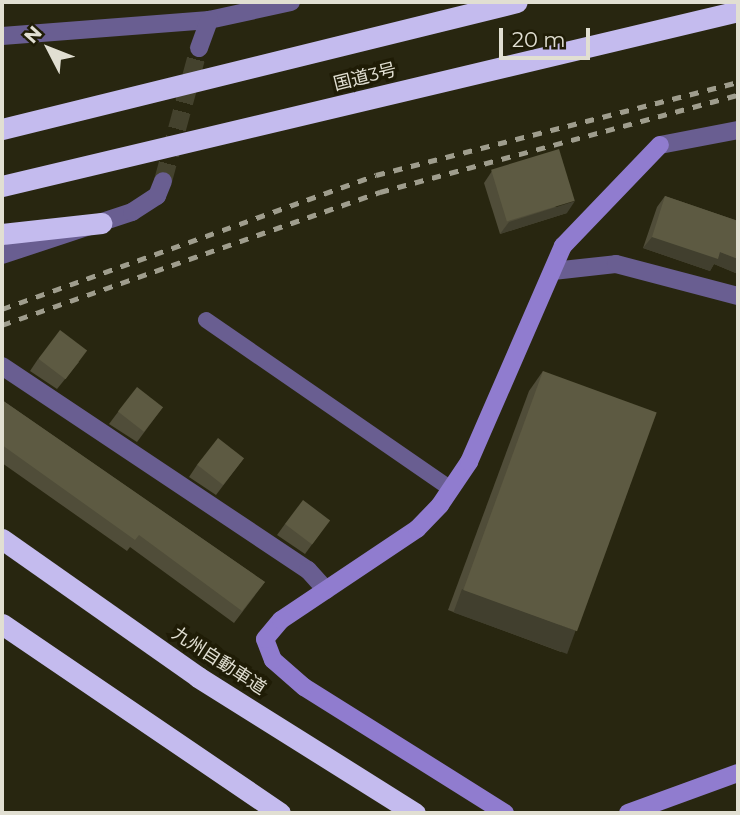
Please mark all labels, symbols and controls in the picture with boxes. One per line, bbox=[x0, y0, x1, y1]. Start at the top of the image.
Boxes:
north arrow bbox=[14, 14, 84, 84]
scale bar bbox=[502, 14, 593, 58]
text: N bbox=[19, 21, 47, 48]
text: 20 m bbox=[512, 27, 566, 52]
street label: 国道3号 bbox=[331, 59, 399, 95]
street label: 九州自動車道 bbox=[168, 623, 270, 699]

